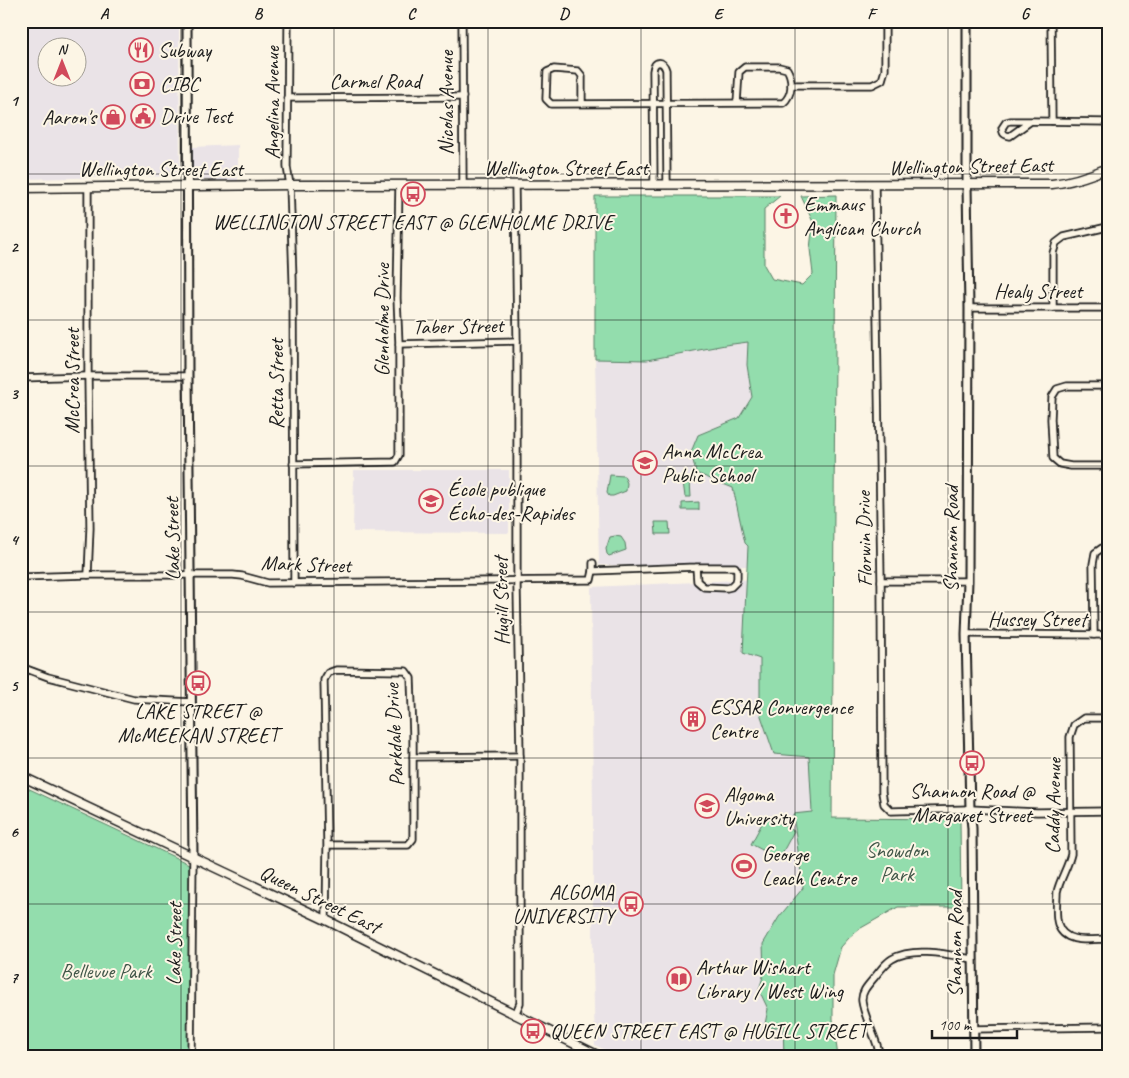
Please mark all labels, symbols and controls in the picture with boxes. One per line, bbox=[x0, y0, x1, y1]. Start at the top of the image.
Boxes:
text: A bbox=[100, 4, 110, 24]
text: B bbox=[254, 4, 264, 24]
text: C bbox=[407, 4, 417, 24]
text: D bbox=[559, 4, 570, 24]
text: E bbox=[714, 4, 725, 24]
text: F bbox=[867, 4, 878, 24]
text: G bbox=[1021, 4, 1031, 24]
restaurant icon: Subway bbox=[128, 37, 154, 63]
place label: Subway bbox=[158, 37, 213, 63]
north arrow bbox=[38, 38, 88, 88]
text: N bbox=[58, 41, 69, 58]
street label: Angelina Avenue bbox=[259, 45, 285, 160]
street label: Nicolas Avenue bbox=[433, 50, 459, 155]
street label: Carmel Road bbox=[330, 68, 424, 94]
bank icon: CIBC bbox=[129, 71, 155, 97]
place label: CIBC bbox=[160, 71, 202, 97]
text: 1 bbox=[10, 91, 19, 111]
public building icon: Drive Test bbox=[130, 103, 156, 129]
place label: Drive Test bbox=[160, 103, 234, 129]
place label: Aaron's bbox=[42, 104, 98, 130]
shop icon: Aaron's bbox=[100, 104, 126, 130]
street label: Wellington Street East bbox=[889, 152, 1055, 180]
street label: Wellington Street East bbox=[484, 155, 650, 181]
street label: Wellington Street East bbox=[79, 156, 245, 182]
bus stop icon: WELLINGTON STREET EAST @ GLENHOLME DRIVE bbox=[400, 181, 426, 207]
place label: Emmaus Anglican Church bbox=[804, 191, 921, 241]
church icon: Emmaus Anglican Church bbox=[773, 203, 799, 229]
place label: WELLINGTON STREET EAST @ GLENHOLME DRIVE bbox=[213, 209, 616, 235]
text: 2 bbox=[10, 237, 19, 257]
street label: Glenholme Drive bbox=[369, 262, 395, 377]
street label: Healy Street bbox=[994, 278, 1084, 304]
street label: Taber Street bbox=[412, 312, 506, 340]
street label: McCrea Street bbox=[59, 326, 85, 434]
street label: Retta Street bbox=[263, 337, 289, 429]
text: 3 bbox=[10, 384, 19, 404]
place label: Anna McCrea Public School bbox=[662, 438, 764, 488]
school or university icon: Anna McCrea Public School bbox=[632, 450, 658, 476]
place label: École publique Écho-des-Rapides bbox=[448, 476, 576, 526]
street label: Shannon Road bbox=[938, 482, 964, 592]
school or university icon: École publique Écho-des-Rapides bbox=[418, 488, 444, 514]
street label: Florwin Drive bbox=[850, 489, 878, 587]
street label: Lake Street bbox=[158, 495, 186, 581]
text: 4 bbox=[10, 530, 19, 550]
street label: Mark Street bbox=[261, 549, 353, 579]
street label: Hugill Street bbox=[487, 553, 515, 646]
street label: Hussey Street bbox=[988, 606, 1089, 632]
bus stop icon: LAKE STREET @ McMEEKAN STREET bbox=[185, 670, 211, 696]
text: 5 bbox=[11, 676, 20, 696]
street label: Parkdale Drive bbox=[378, 682, 410, 787]
place label: ESSAR Convergence Centre bbox=[710, 694, 855, 744]
place label: LAKE STREET @ McMEEKAN STREET bbox=[118, 698, 284, 748]
building icon: ESSAR Convergence Centre bbox=[680, 706, 706, 732]
bus stop icon: Shannon Road @ Margaret Street bbox=[959, 750, 985, 776]
street label: Caddy Avenue bbox=[1039, 757, 1067, 854]
place label: Shannon Road @ Margaret Street bbox=[910, 778, 1036, 828]
place label: Algoma University bbox=[724, 781, 796, 831]
school or university icon: Algoma University bbox=[694, 793, 720, 819]
text: 6 bbox=[10, 822, 19, 842]
park label: Snowdon Park bbox=[866, 837, 929, 887]
place label: George Leach Centre bbox=[762, 841, 858, 891]
sports icon: George Leach Centre bbox=[731, 853, 757, 879]
street label: Queen Street East bbox=[256, 859, 387, 941]
place label: ALGOMA UNIVERSITY bbox=[512, 879, 617, 929]
street label: Shannon Road bbox=[942, 887, 968, 997]
bus stop icon: ALGOMA UNIVERSITY bbox=[618, 891, 644, 917]
street label: Lake Street bbox=[160, 900, 188, 986]
place label: Arthur Wishart Library / West Wing bbox=[696, 954, 845, 1004]
park label: Bellevue Park bbox=[61, 958, 153, 984]
library icon: Arthur Wishart Library / West Wing bbox=[666, 966, 692, 992]
text: 7 bbox=[10, 968, 19, 988]
scale bar bbox=[932, 1008, 1016, 1040]
text: 100 m bbox=[939, 1016, 973, 1035]
bus stop icon: QUEEN STREET EAST @ HUGILL STREET bbox=[520, 1018, 546, 1044]
place label: QUEEN STREET EAST @ HUGILL STREET bbox=[550, 1018, 872, 1044]

